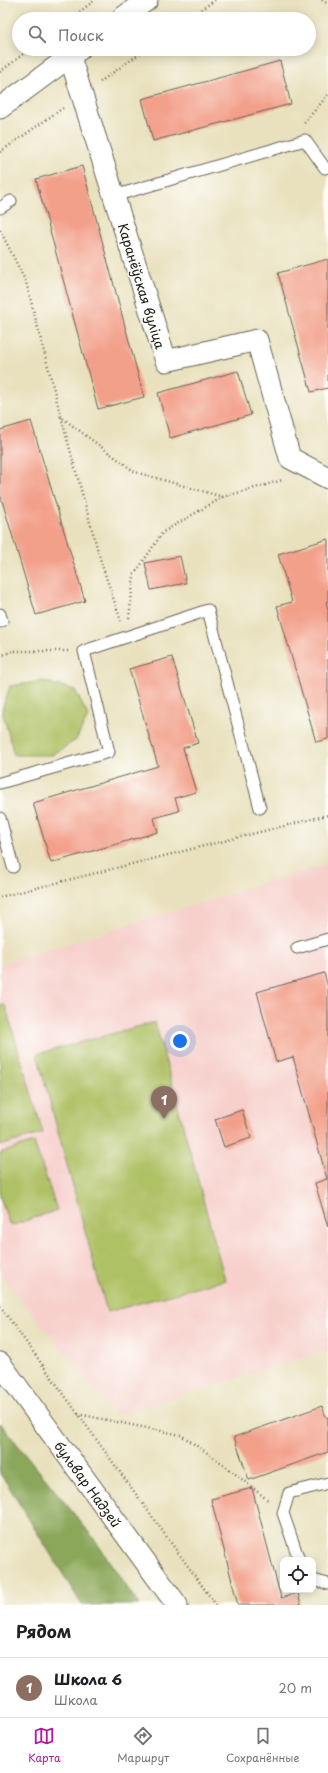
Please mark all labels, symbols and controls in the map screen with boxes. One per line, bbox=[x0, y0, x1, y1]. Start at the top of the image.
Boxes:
search box bbox=[12, 12, 316, 56]
icon: search bbox=[26, 23, 48, 45]
text: Поиск bbox=[58, 23, 104, 46]
street label: Каранёўская вуліца bbox=[114, 221, 170, 351]
your location bbox=[170, 1031, 190, 1051]
pin: 1 bbox=[151, 1086, 177, 1119]
street label: бульвар Надзей bbox=[50, 1437, 126, 1531]
map controls bbox=[280, 1557, 316, 1593]
button: locate bbox=[280, 1557, 316, 1593]
text: Рядом bbox=[16, 1618, 71, 1644]
text: Школа 6 bbox=[54, 1667, 122, 1690]
text: 1 bbox=[26, 1678, 32, 1697]
text: 20 m bbox=[278, 1678, 312, 1697]
text: Школа bbox=[54, 1690, 98, 1709]
tab: Карта bbox=[28, 1725, 61, 1766]
tab: Маршрут bbox=[117, 1725, 169, 1766]
tab: Сохранённые bbox=[226, 1725, 300, 1766]

